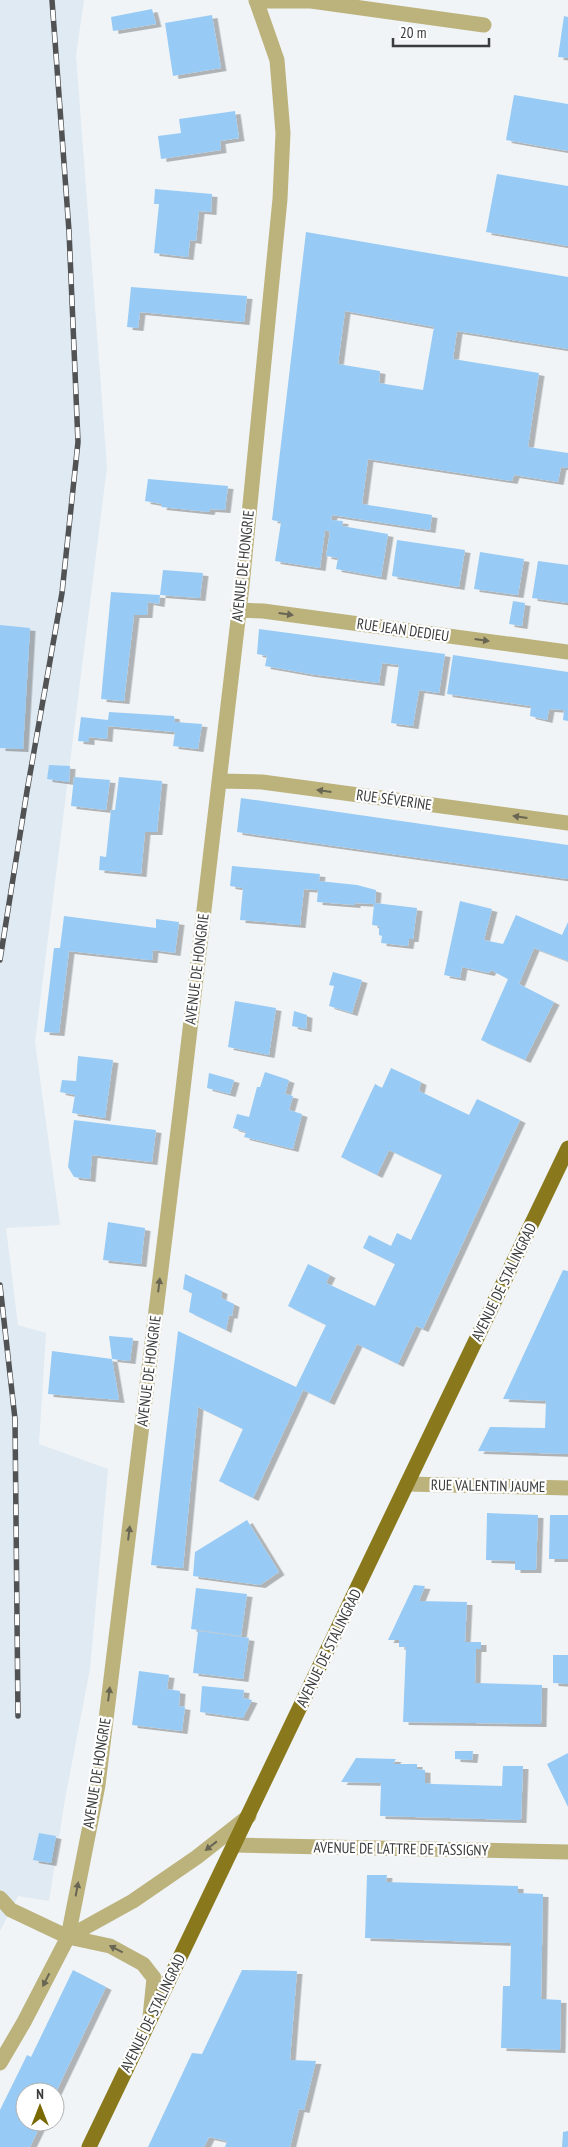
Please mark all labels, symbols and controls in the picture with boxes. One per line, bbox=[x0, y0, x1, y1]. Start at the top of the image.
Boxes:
scale bar bbox=[393, 15, 489, 47]
text: 20 m bbox=[400, 23, 426, 42]
street label: AVENUE DE HONGRIE bbox=[227, 509, 258, 623]
one-way arrow bbox=[279, 610, 295, 618]
street label: RUE JEAN DEDIEU bbox=[356, 614, 450, 645]
one-way arrow bbox=[474, 636, 490, 644]
street label: RUE SÉVERINE bbox=[355, 785, 433, 814]
one-way arrow bbox=[316, 787, 332, 795]
one-way arrow bbox=[511, 813, 527, 821]
street label: AVENUE DE HONGRIE bbox=[180, 912, 213, 1026]
street label: AVENUE DE STALINGRAD bbox=[467, 1219, 540, 1344]
one-way arrow bbox=[155, 1277, 163, 1293]
street label: AVENUE DE HONGRIE bbox=[132, 1314, 165, 1428]
street label: RUE VALENTIN JAUME bbox=[431, 1475, 545, 1496]
one-way arrow bbox=[125, 1525, 133, 1541]
street label: AVENUE DE STALINGRAD bbox=[292, 1585, 365, 1710]
one-way arrow bbox=[105, 1686, 113, 1702]
street label: AVENUE DE HONGRIE bbox=[78, 1716, 115, 1830]
street label: AVENUE DE LATTRE DE TASSIGNY bbox=[314, 1837, 489, 1860]
one-way arrow bbox=[205, 1840, 218, 1851]
one-way arrow bbox=[74, 1881, 82, 1897]
one-way arrow bbox=[108, 1945, 123, 1953]
street label: AVENUE DE STALINGRAD bbox=[116, 1950, 189, 2075]
one-way arrow bbox=[42, 1973, 50, 1988]
north arrow bbox=[15, 2082, 65, 2132]
text: N bbox=[36, 2085, 44, 2103]

